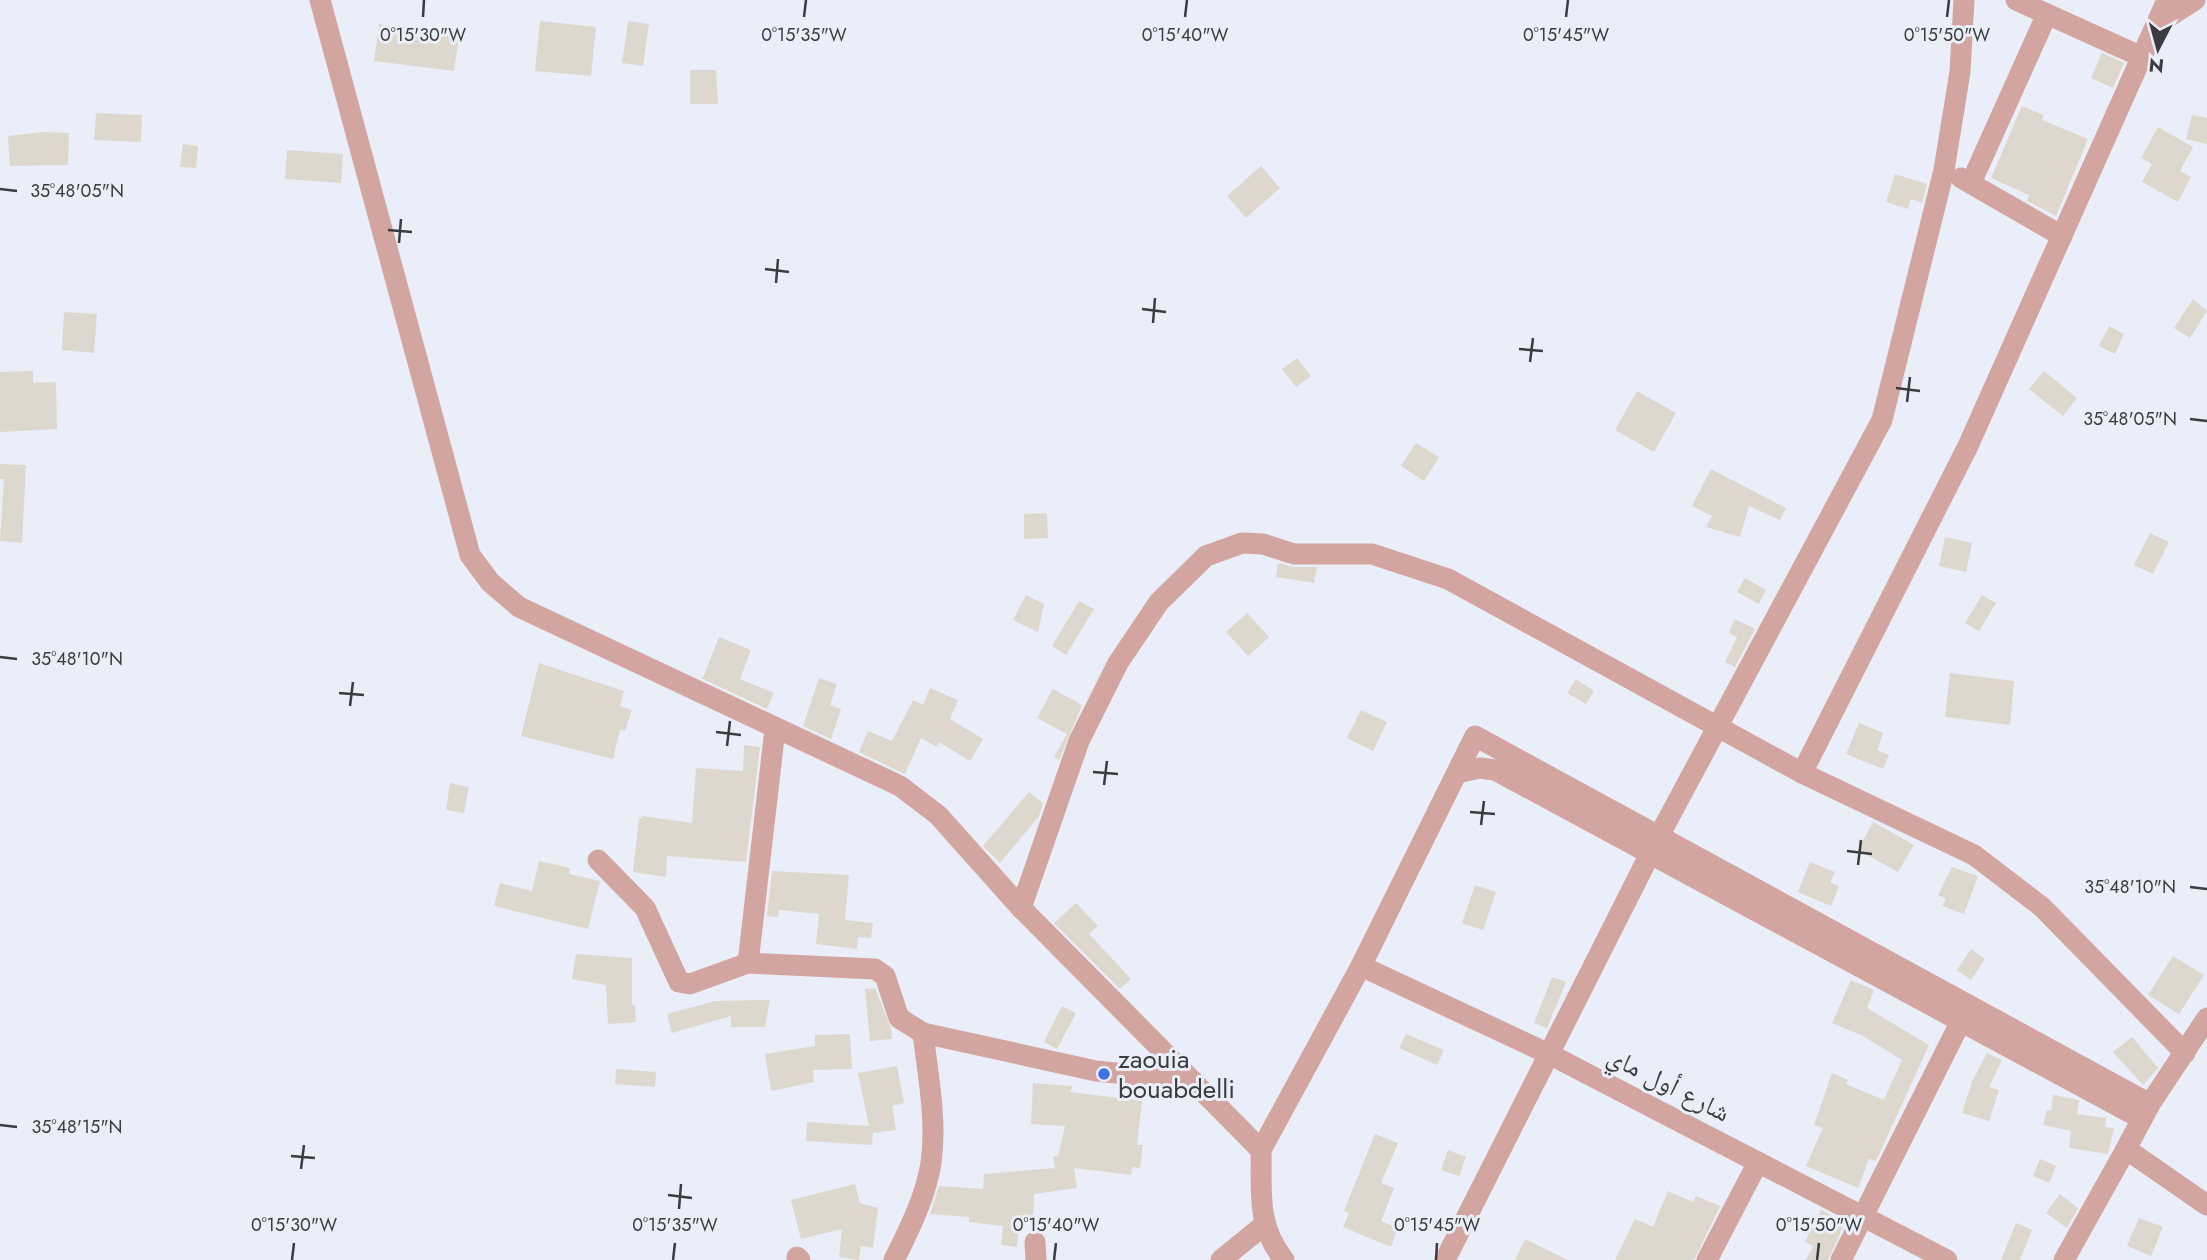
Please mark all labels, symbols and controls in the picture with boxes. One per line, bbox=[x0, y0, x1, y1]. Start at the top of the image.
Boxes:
north arrow bbox=[2123, 14, 2193, 84]
text: 0°15'30"W bbox=[380, 22, 466, 48]
text: 0°15'35"W bbox=[761, 22, 847, 48]
text: 0°15'40"W bbox=[1142, 22, 1229, 48]
text: 0°15'45"W bbox=[1523, 22, 1609, 48]
text: 0°15'50"W bbox=[1904, 22, 1990, 48]
text: N bbox=[2147, 51, 2165, 80]
text: 35°48'05"N bbox=[30, 178, 124, 204]
text: 35°48'05"N bbox=[2083, 406, 2177, 432]
text: 35°48'10"N bbox=[31, 646, 123, 672]
text: 35°48'10"N bbox=[2084, 874, 2176, 900]
street label: شارع أول ماي bbox=[1600, 1037, 1737, 1133]
place label: zaouia bouabdelli bbox=[1118, 1040, 1235, 1108]
marker: zaouia bouabdelli bbox=[1096, 1066, 1112, 1082]
text: 35°48'15"N bbox=[31, 1114, 123, 1140]
text: 0°15'30"W bbox=[251, 1212, 337, 1238]
text: 0°15'35"W bbox=[632, 1212, 718, 1238]
text: 0°15'40"W bbox=[1013, 1212, 1100, 1238]
text: 0°15'45"W bbox=[1394, 1212, 1480, 1238]
text: 0°15'50"W bbox=[1776, 1212, 1862, 1238]

